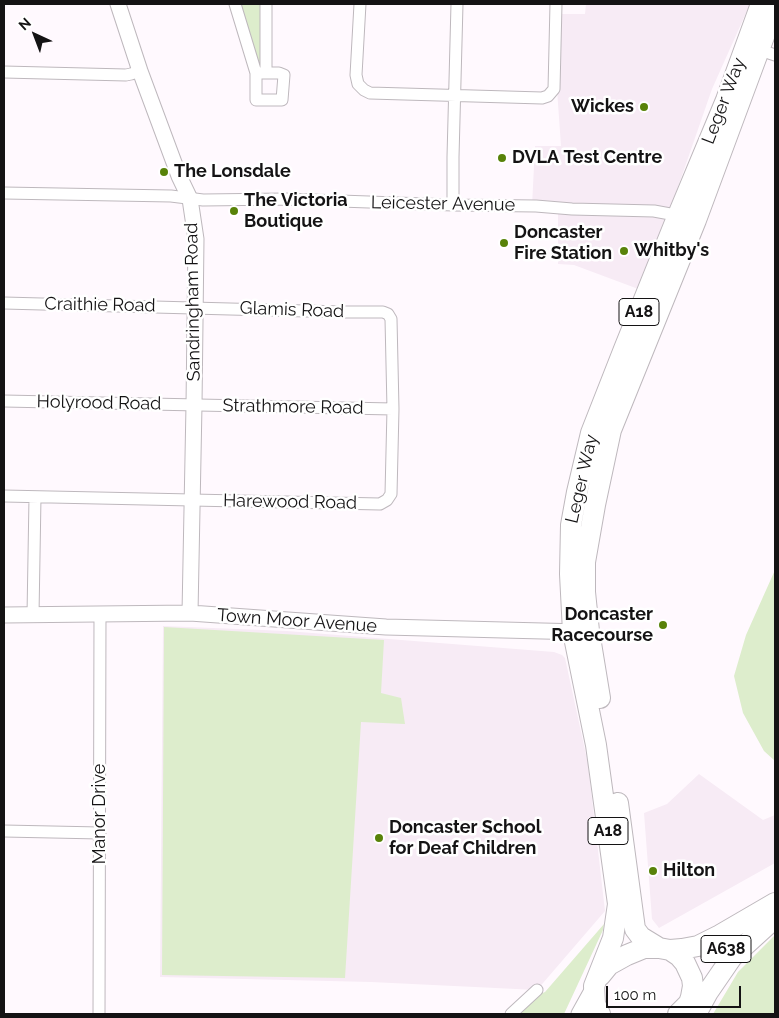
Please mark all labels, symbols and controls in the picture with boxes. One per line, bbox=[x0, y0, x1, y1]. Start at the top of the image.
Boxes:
north arrow bbox=[10, 10, 60, 60]
text: N bbox=[15, 15, 34, 34]
street label: Leger Way bbox=[698, 55, 750, 147]
place label: Wickes bbox=[571, 96, 634, 118]
marker: Wickes bbox=[638, 101, 650, 113]
place label: DVLA Test Centre bbox=[512, 147, 662, 169]
marker: DVLA Test Centre bbox=[496, 152, 508, 164]
place label: The Lonsdale bbox=[174, 161, 291, 183]
marker: The Lonsdale bbox=[158, 166, 170, 178]
place label: The Victoria Boutique bbox=[244, 190, 348, 232]
street label: Leicester Avenue bbox=[371, 192, 515, 216]
marker: The Victoria Boutique bbox=[228, 205, 240, 217]
street label: Sandringham Road bbox=[181, 222, 205, 382]
place label: Doncaster Fire Station bbox=[514, 222, 612, 264]
marker: Doncaster Fire Station bbox=[498, 237, 510, 249]
place label: Whitby's bbox=[634, 240, 709, 262]
marker: Whitby's bbox=[618, 245, 630, 257]
street label: Craithie Road bbox=[44, 293, 156, 317]
street label: Glamis Road bbox=[239, 297, 345, 323]
road number: A18 bbox=[619, 298, 659, 326]
street label: Holyrood Road bbox=[37, 391, 161, 415]
street label: Strathmore Road bbox=[222, 395, 364, 419]
street label: Leger Way bbox=[561, 432, 603, 526]
street label: Harewood Road bbox=[223, 490, 357, 514]
place label: Doncaster Racecourse bbox=[551, 604, 653, 646]
street label: Town Moor Avenue bbox=[216, 605, 378, 637]
marker: Doncaster Racecourse bbox=[657, 619, 669, 631]
street label: Manor Drive bbox=[89, 764, 111, 864]
place label: Doncaster School for Deaf Children bbox=[389, 817, 541, 860]
road number: A18 bbox=[588, 818, 628, 844]
marker: Doncaster School for Deaf Children bbox=[373, 832, 385, 844]
place label: Hilton bbox=[663, 860, 715, 882]
marker: Hilton bbox=[647, 865, 659, 877]
road number: A638 bbox=[701, 936, 751, 962]
scale bar bbox=[609, 976, 744, 1008]
text: 100 m bbox=[614, 986, 656, 1004]

